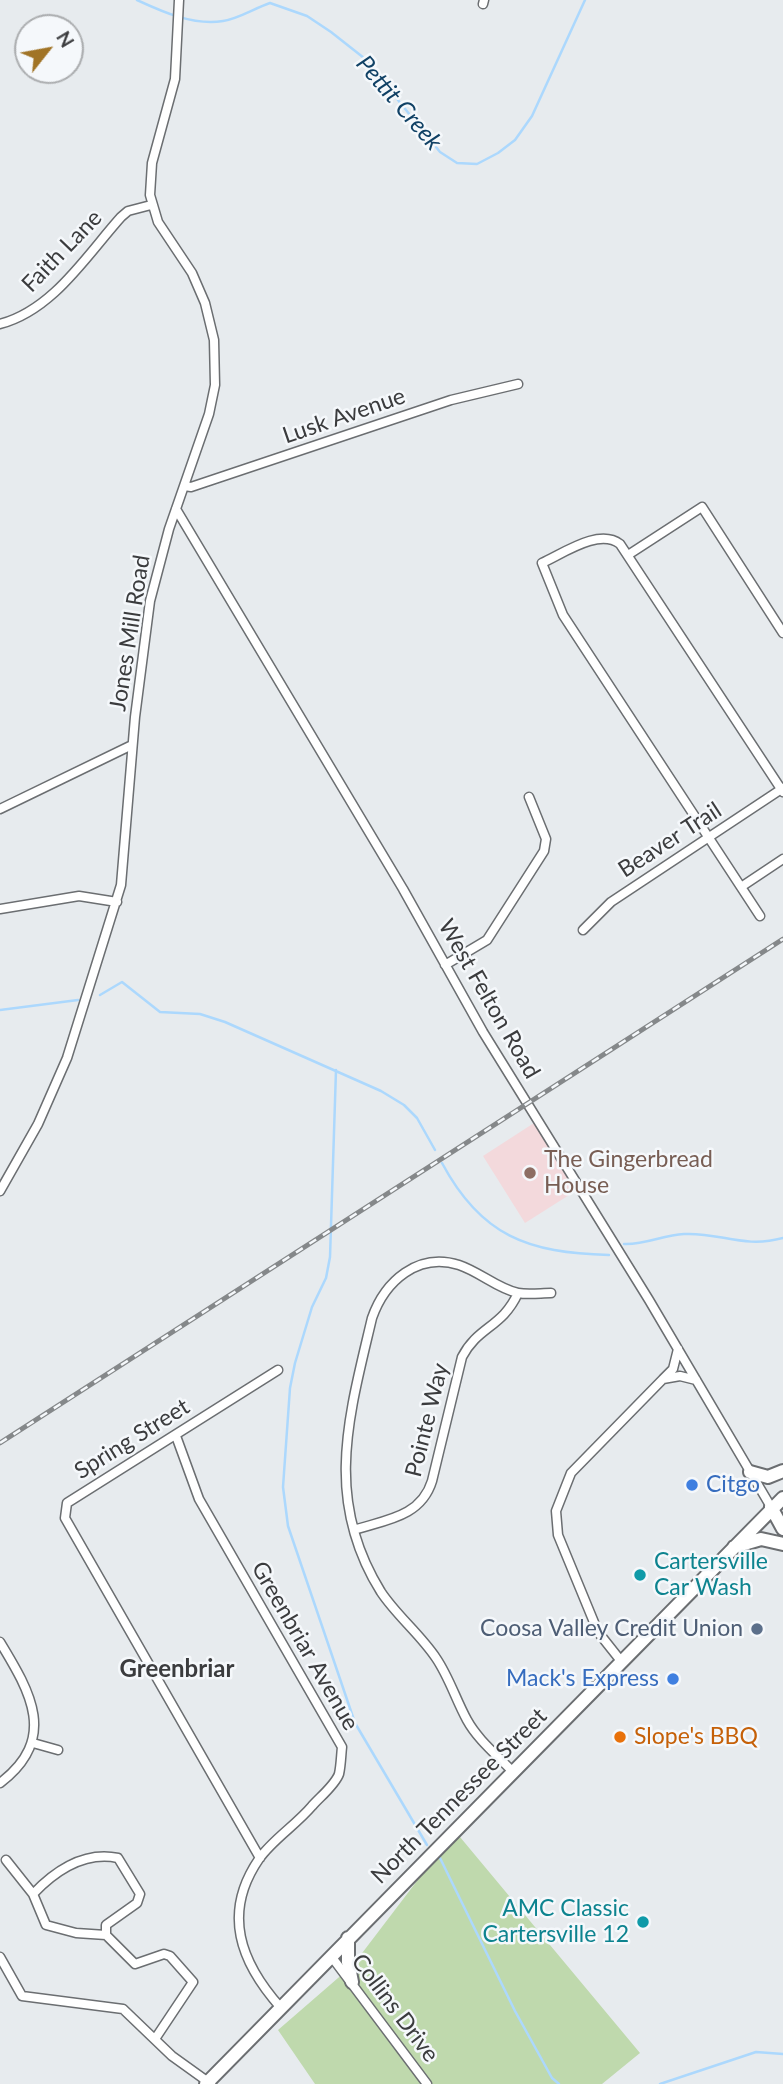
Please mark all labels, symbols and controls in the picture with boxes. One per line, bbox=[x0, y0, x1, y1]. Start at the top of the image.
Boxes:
north arrow bbox=[14, 14, 84, 84]
text: N bbox=[52, 27, 79, 51]
water label: Pettit Creek bbox=[350, 50, 448, 156]
street label: Faith Lane bbox=[16, 204, 108, 298]
street label: Lusk Avenue bbox=[279, 382, 409, 450]
street label: Jones Mill Road bbox=[104, 553, 156, 713]
street label: Beaver Trail bbox=[613, 796, 727, 884]
street label: West Felton Road bbox=[432, 914, 546, 1084]
place label: The Gingerbread House bbox=[544, 1146, 713, 1200]
marker: The Gingerbread House bbox=[522, 1165, 538, 1181]
street label: Pointe Way bbox=[400, 1360, 454, 1480]
street label: Spring Street bbox=[69, 1393, 195, 1485]
place label: Citgo bbox=[706, 1471, 760, 1499]
marker: Citgo bbox=[684, 1477, 700, 1493]
place label: Cartersville Car Wash bbox=[654, 1548, 768, 1602]
street label: Greenbriar Avenue bbox=[245, 1557, 365, 1735]
marker: Cartersville Car Wash bbox=[632, 1567, 648, 1583]
place label: Coosa Valley Credit Union bbox=[480, 1615, 743, 1643]
marker: Coosa Valley Credit Union bbox=[749, 1621, 765, 1637]
district label: Greenbriar bbox=[120, 1655, 234, 1683]
place label: Mack's Express bbox=[506, 1665, 659, 1693]
marker: Mack's Express bbox=[665, 1671, 681, 1687]
street label: North Tennessee Street bbox=[365, 1702, 553, 1890]
place label: Slope's BBQ bbox=[634, 1723, 758, 1751]
marker: Slope's BBQ bbox=[612, 1729, 628, 1745]
place label: AMC Classic Cartersville 12 bbox=[482, 1895, 629, 1949]
marker: AMC Classic Cartersville 12 bbox=[635, 1914, 651, 1930]
street label: Collins Drive bbox=[345, 1949, 445, 2067]

